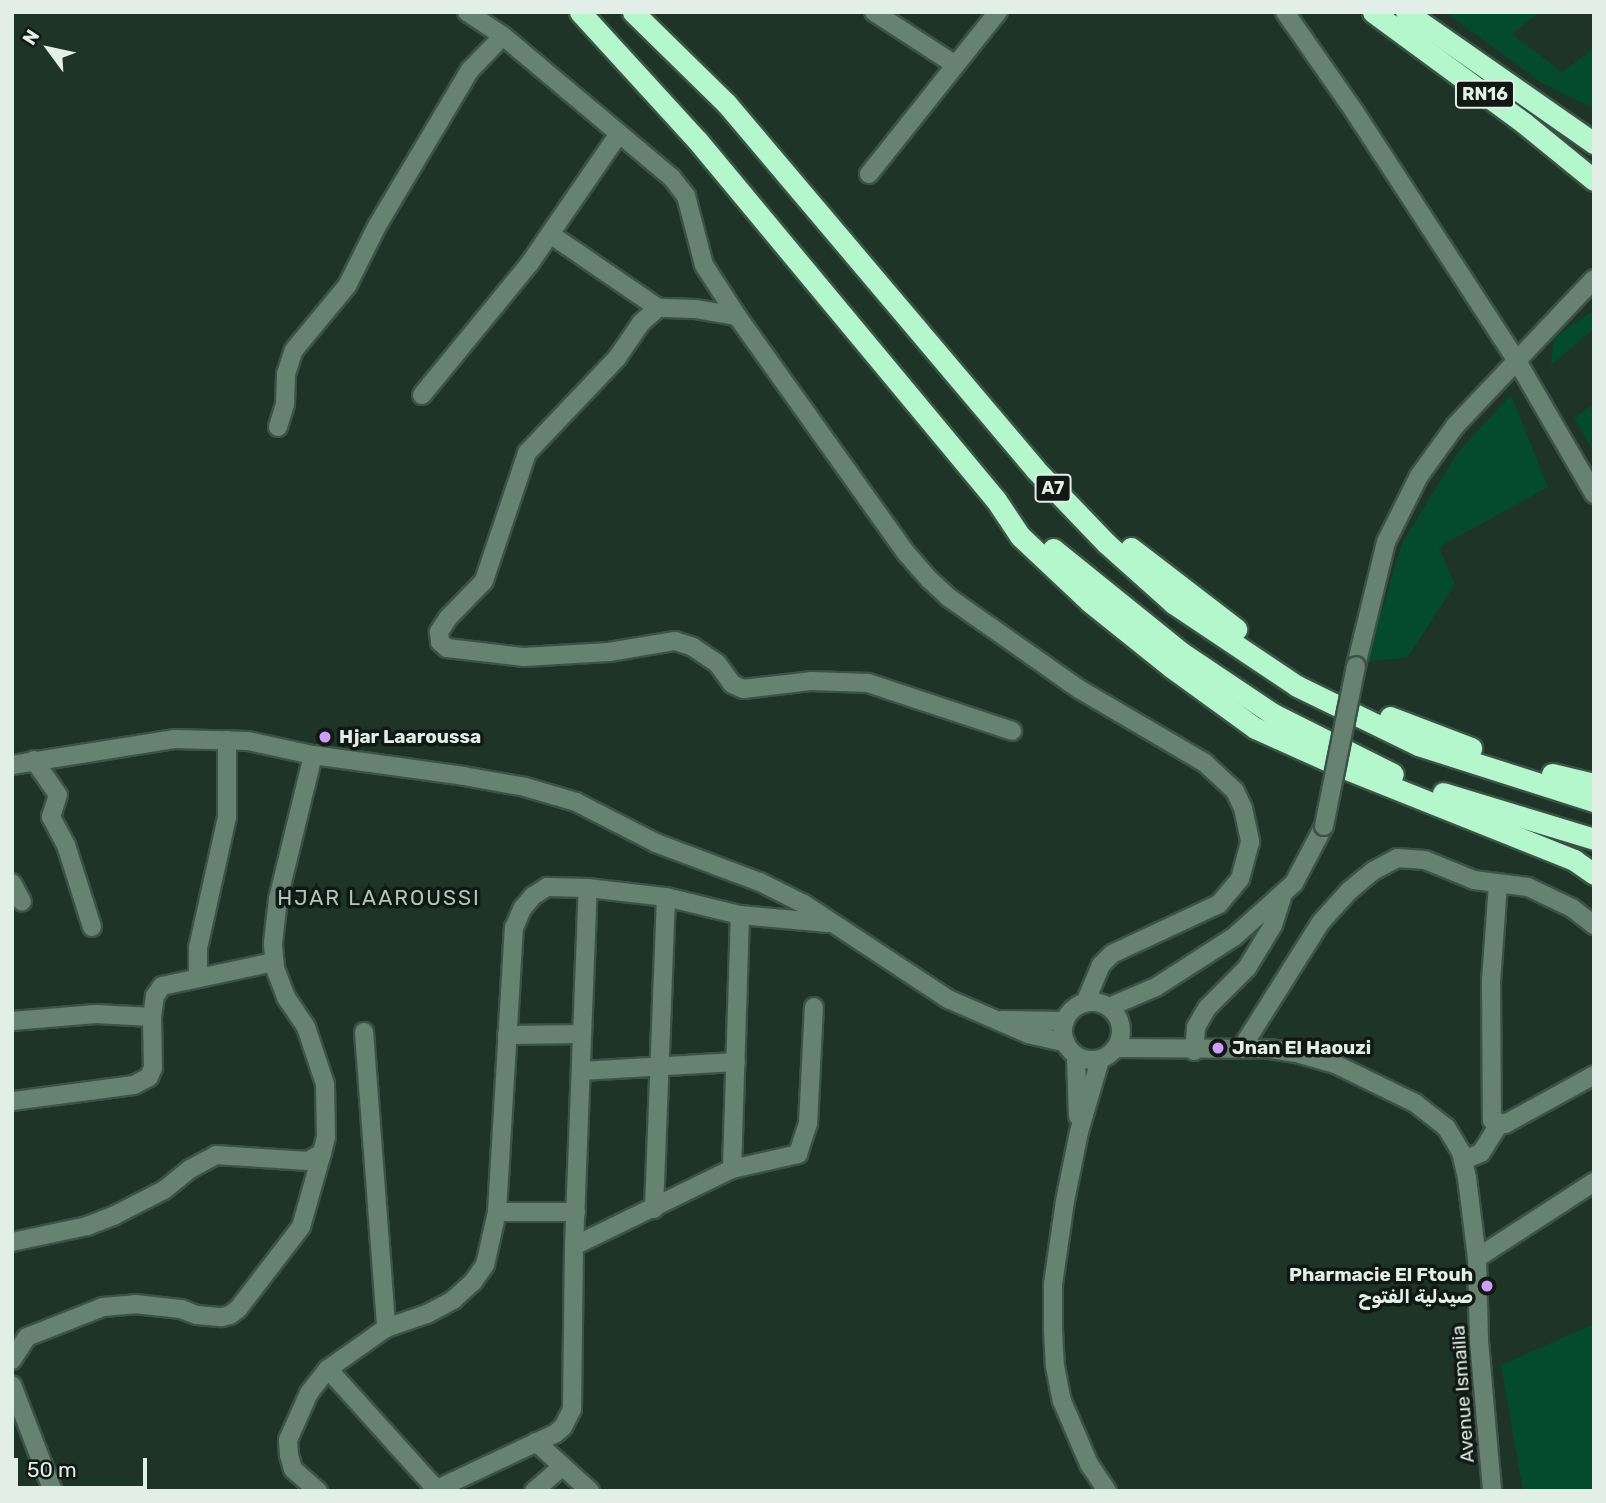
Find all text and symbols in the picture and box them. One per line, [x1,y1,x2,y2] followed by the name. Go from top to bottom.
[14,14,84,84] north arrow
[18,25,44,49] text: N
[1454,80,1516,108] road number: RN16
[1034,474,1072,502] road number: A7
[339,726,482,748] place label: Hjar Laaroussa
[317,729,333,745] marker: Hjar Laaroussa
[279,885,479,911] district label: HJAR LAAROUSSI
[1232,1037,1371,1059] place label: Jnan El Haouzi
[1210,1040,1226,1056] marker: Jnan El Haouzi
[1289,1264,1473,1308] place label: Pharmacie El Ftouh صيدلية الفتوح
[1479,1278,1495,1294] marker: Pharmacie El Ftouh صيدلية الفتوح
[1447,1324,1479,1464] street label: Avenue Ismailia
[18,1444,150,1488] scale bar
[27,1457,77,1482] text: 50 m

